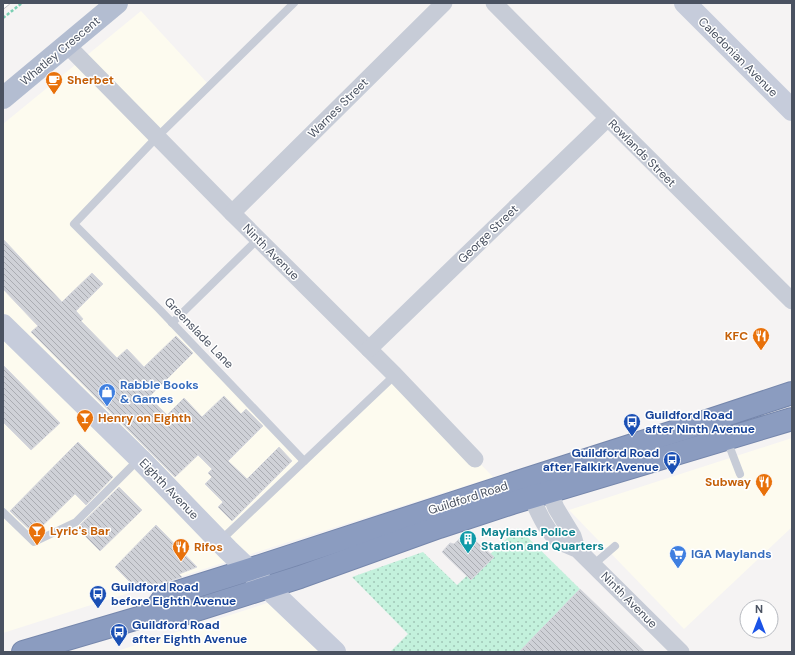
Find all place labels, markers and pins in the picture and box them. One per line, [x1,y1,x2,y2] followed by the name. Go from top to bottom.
[44,70,64,95] cafe icon: Sherbet
[67,72,114,88] place label: Sherbet
[751,326,771,351] restaurant icon: KFC
[725,328,748,344] place label: KFC
[120,377,199,407] place label: Rabble Books & Games
[97,382,117,407] shop icon: Rabble Books & Games
[645,407,755,437] place label: Guildford Road after Ninth Avenue
[75,408,95,433] bar icon: Henry on Eighth
[98,410,191,426] place label: Henry on Eighth
[622,412,642,437] bus stop icon: Guildford Road after Ninth Avenue
[543,445,659,475] place label: Guildford Road after Falkirk Avenue
[662,450,682,475] bus stop icon: Guildford Road after Falkirk Avenue
[754,472,774,497] restaurant icon: Subway
[705,474,752,490] place label: Subway
[27,521,47,546] bar icon: Lyric's Bar
[50,523,110,539] place label: Lyric's Bar
[481,524,604,554] place label: Maylands Police Station and Quarters
[458,529,478,554] building icon: Maylands Police Station and Quarters
[171,537,191,562] restaurant icon: Rifos
[194,539,223,555] place label: Rifos
[668,544,688,569] supermarket icon: IGA Maylands
[691,546,772,562] place label: IGA Maylands
[111,579,236,609] place label: Guildford Road before Eighth Avenue
[88,584,108,609] bus stop icon: Guildford Road before Eighth Avenue
[132,617,247,647] place label: Guildford Road after Eighth Avenue
[109,622,129,647] bus stop icon: Guildford Road after Eighth Avenue

